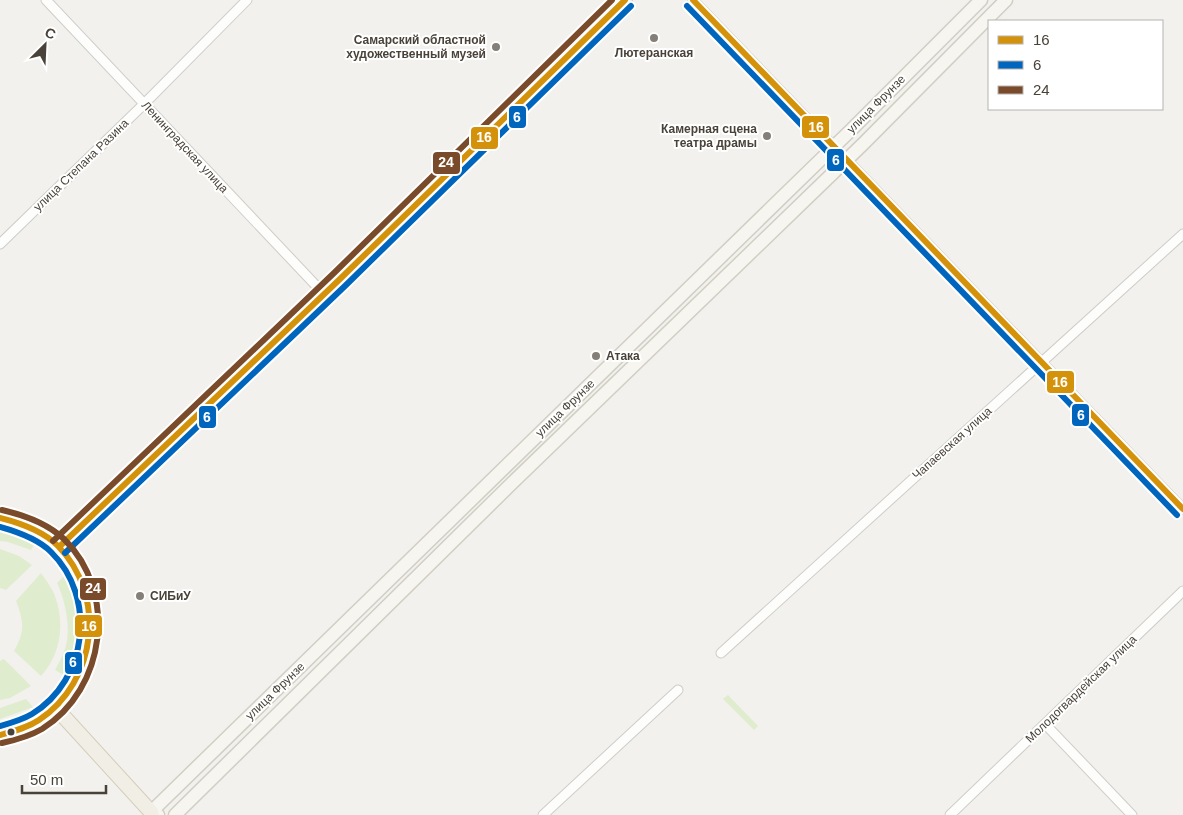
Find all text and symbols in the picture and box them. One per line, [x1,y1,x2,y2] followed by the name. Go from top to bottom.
[20,20,70,70] north arrow
[988,20,1163,110] legend
[42,24,58,42] text: С
[1033,31,1050,48] text: 16
[648,32,660,44] marker: Лютеранская
[346,33,486,61] place label: Самарский областной художественный музей
[490,41,502,53] marker: Самарский областной художественный музей
[615,46,693,60] place label: Лютеранская
[1033,56,1041,73] text: 6
[844,72,908,136] street label: улица Фрунзе
[1033,81,1050,98] text: 24
[139,98,231,196] street label: Ленинградская улица
[508,105,527,129] line badge: 6
[513,109,521,125] text: 6
[801,115,830,139] line badge: 16
[31,116,132,214] street label: улица Степана Разина
[808,119,824,135] text: 16
[661,122,757,150] place label: Камерная сцена театра драмы
[470,126,499,150] line badge: 16
[476,129,492,145] text: 16
[761,130,773,142] marker: Камерная сцена театра драмы
[826,148,845,172] line badge: 6
[432,151,461,175] line badge: 24
[832,152,840,168] text: 6
[438,154,454,170] text: 24
[606,349,640,363] place label: Атака
[590,350,602,362] marker: Атака
[1046,370,1075,394] line badge: 16
[1052,374,1068,390] text: 16
[533,376,598,440] street label: улица Фрунзе
[1071,403,1090,427] line badge: 6
[910,404,995,482] street label: Чапаевская улица
[198,405,217,429] line badge: 6
[1077,407,1085,423] text: 6
[203,409,211,425] text: 6
[79,577,107,601] line badge: 24
[85,580,101,596] text: 24
[150,589,191,603] place label: СИБиУ
[134,590,146,602] marker: СИБиУ
[74,614,103,638] line badge: 16
[81,618,97,634] text: 16
[1023,632,1140,746] street label: Молодогвардейская улица
[64,651,83,675] line badge: 6
[69,654,77,670] text: 6
[243,659,308,723] street label: улица Фрунзе
[6,727,16,737] unlabelled marker
[22,762,106,794] scale bar
[30,771,63,788] text: 50 m

